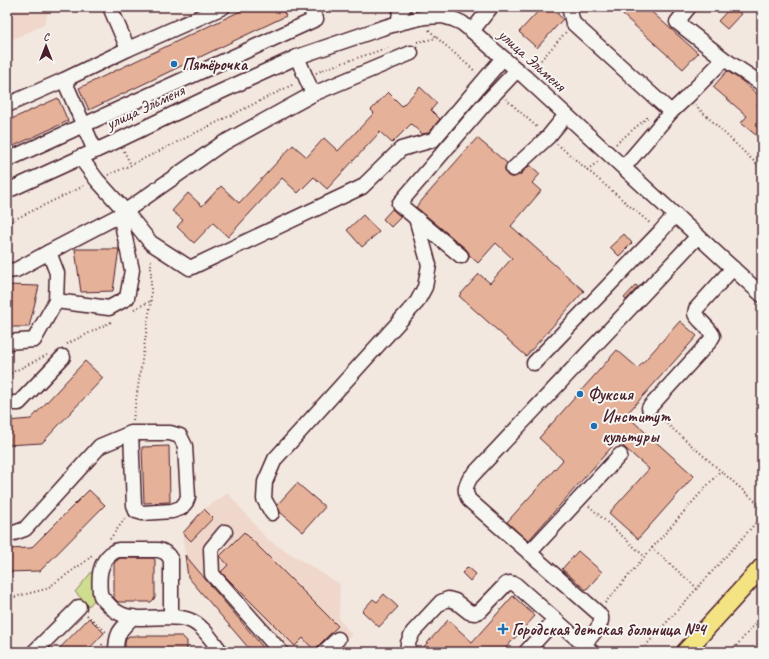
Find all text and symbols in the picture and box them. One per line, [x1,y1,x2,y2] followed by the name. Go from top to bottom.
[493,24,571,97] street label: улица Эльменя
[26,26,66,66] north arrow
[43,29,50,43] text: С
[182,54,249,75] place label: Пятёрочка
[169,59,179,69] marker: Пятёрочка
[102,79,189,135] street label: улица Эльменя
[588,384,634,405] place label: Фуксия
[575,389,585,399] marker: Фуксия
[602,406,671,447] place label: Институт культуры
[589,421,599,431] marker: Институт культуры
[512,619,708,640] place label: Городская детская больница №4
[497,623,509,635] marker: Городская детская больница №4

